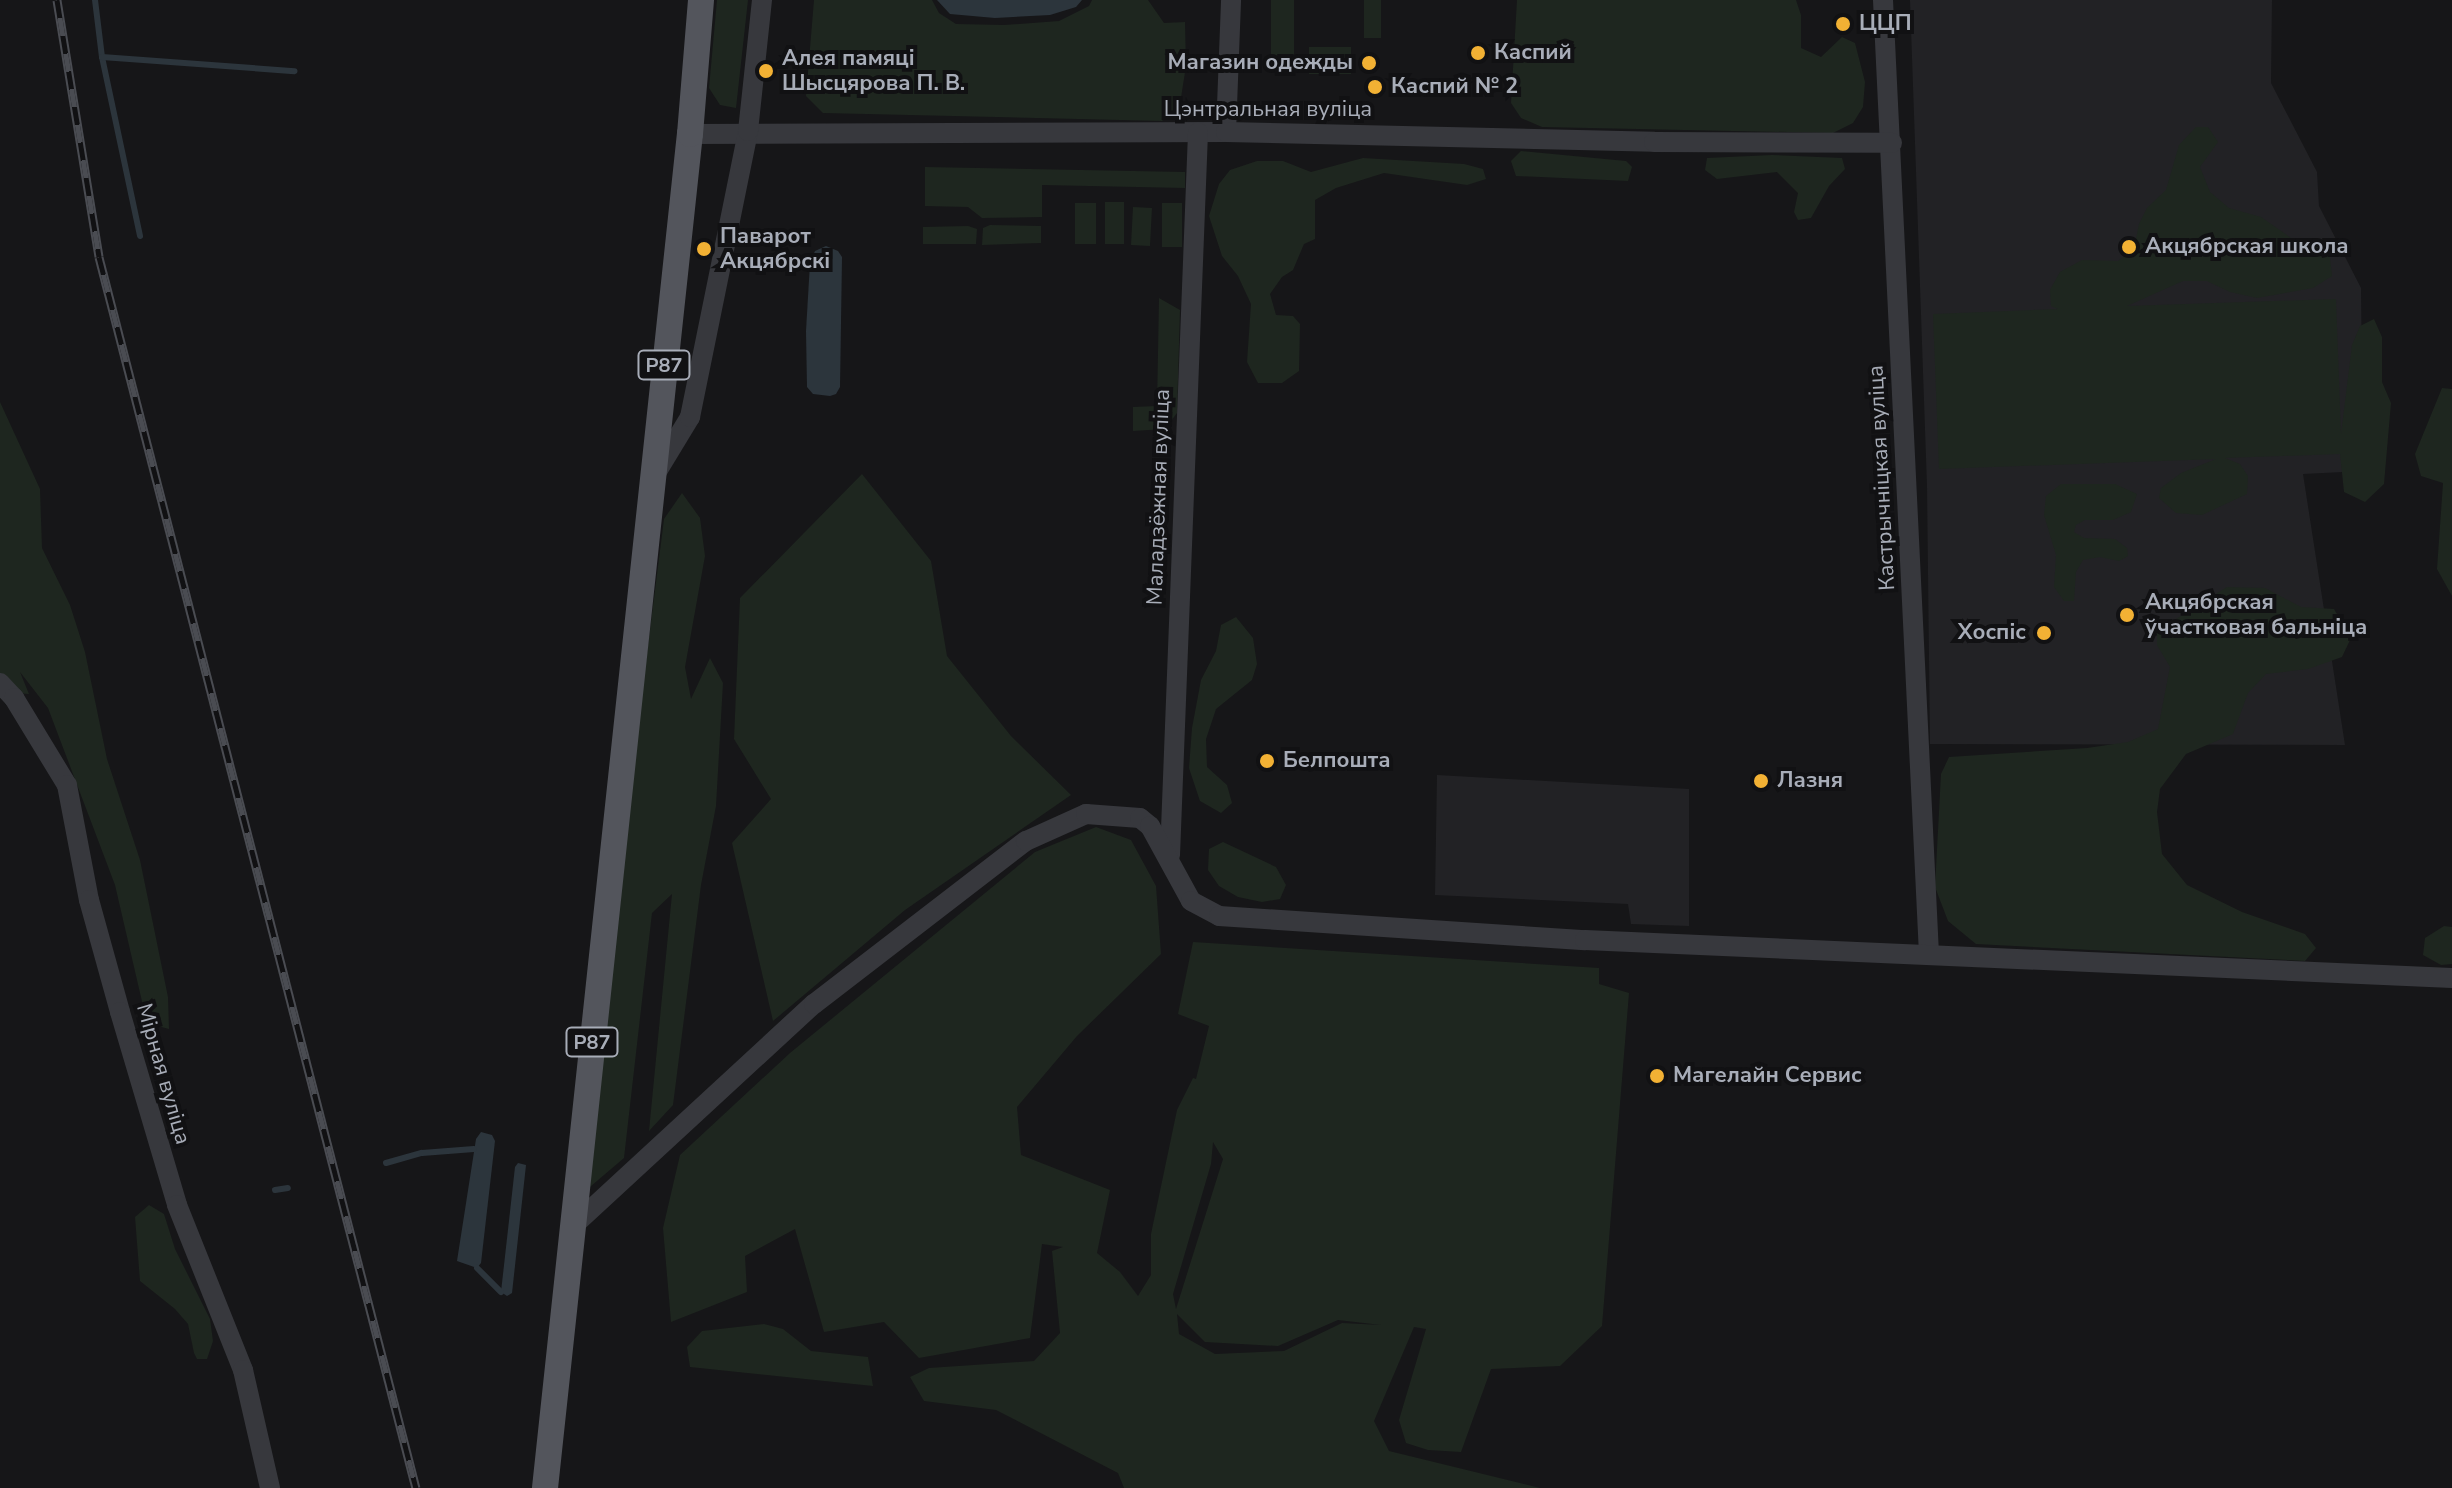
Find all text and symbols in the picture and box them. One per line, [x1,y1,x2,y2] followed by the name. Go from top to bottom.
[1859,11,1912,37] place label: ЦЦП
[1834,15,1852,33] marker: ЦЦП
[1494,40,1572,66] place label: Каспий
[1469,44,1487,62] marker: Каспий
[782,45,965,96] place label: Алея памяці Шысцярова П. В.
[1167,50,1353,76] place label: Магазин одежды
[1360,54,1378,72] marker: Магазин одежды
[757,62,775,80] marker: Алея памяці Шысцярова П. В.
[1391,74,1518,100] place label: Каспий № 2
[1366,78,1384,96] marker: Каспий № 2
[1164,97,1372,123] street label: Цэнтральная вуліца
[720,223,830,274] place label: Паварот Акцябрскі
[2145,234,2349,260] place label: Акцябрская школа
[2120,238,2138,256] marker: Акцябрская школа
[695,240,713,258] marker: Паварот Акцябрскі
[636,349,692,381] road number: Р87
[1863,365,1901,591] street label: Кастрычніцкая вуліца
[1142,388,1176,606] street label: Маладзёжная вуліца
[2145,589,2367,640] place label: Акцябрская ўчастковая бальніца
[2116,604,2138,626] marker: Акцябрская ўчастковая бальніца
[1958,620,2026,646] place label: Хоспіс
[2033,622,2055,644] marker: Хоспіс
[1283,748,1391,774] place label: Белпошта
[1258,752,1276,770] marker: Белпошта
[1777,768,1843,794] place label: Лазня
[1752,772,1770,790] marker: Лазня
[130,1001,196,1147] street label: Мірная вуліца
[564,1026,620,1058] road number: Р87
[1673,1063,1862,1089] place label: Магелайн Сервис
[1648,1067,1666,1085] marker: Магелайн Сервис

